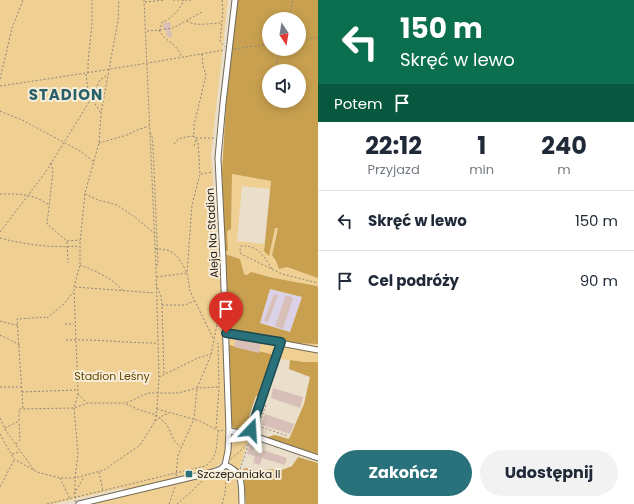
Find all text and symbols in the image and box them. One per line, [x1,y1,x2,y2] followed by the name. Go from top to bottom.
[400,9,483,48] text: 150 m
[262,12,306,56] north arrow
[262,12,306,108] map controls
[334,16,386,68] icon: left
[400,47,515,72] text: Skręć w lewo
[262,64,306,108] button: sound
[29,84,103,105] district label: STADION
[391,92,413,114] icon: arrive
[334,93,383,114] text: Potem
[365,129,422,162] text: 22:12
[477,129,486,162] text: 1
[541,129,587,162] text: 240
[367,160,420,179] text: Przyjazd
[469,160,494,179] text: min
[557,160,571,179] text: m
[202,188,222,278] street label: Aleja Na Stadion
[334,210,356,232] icon: left
[368,210,467,231] text: Skręć w lewo
[575,210,618,231] text: 150 m
[334,270,356,292] icon: arrive
[368,270,459,291] text: Cel podróży
[580,270,618,291] text: 90 m
[209,292,243,333] pin
[215,298,237,320] icon: arrive
[74,368,151,384] park label: Stadion Leśny
[230,409,272,451] position arrow
[334,450,472,496] button: Zakończ
[480,450,618,496] button: Udostępnij
[197,466,280,482] place label: Szczepaniaka II
[184,469,194,479] marker: Szczepaniaka II

